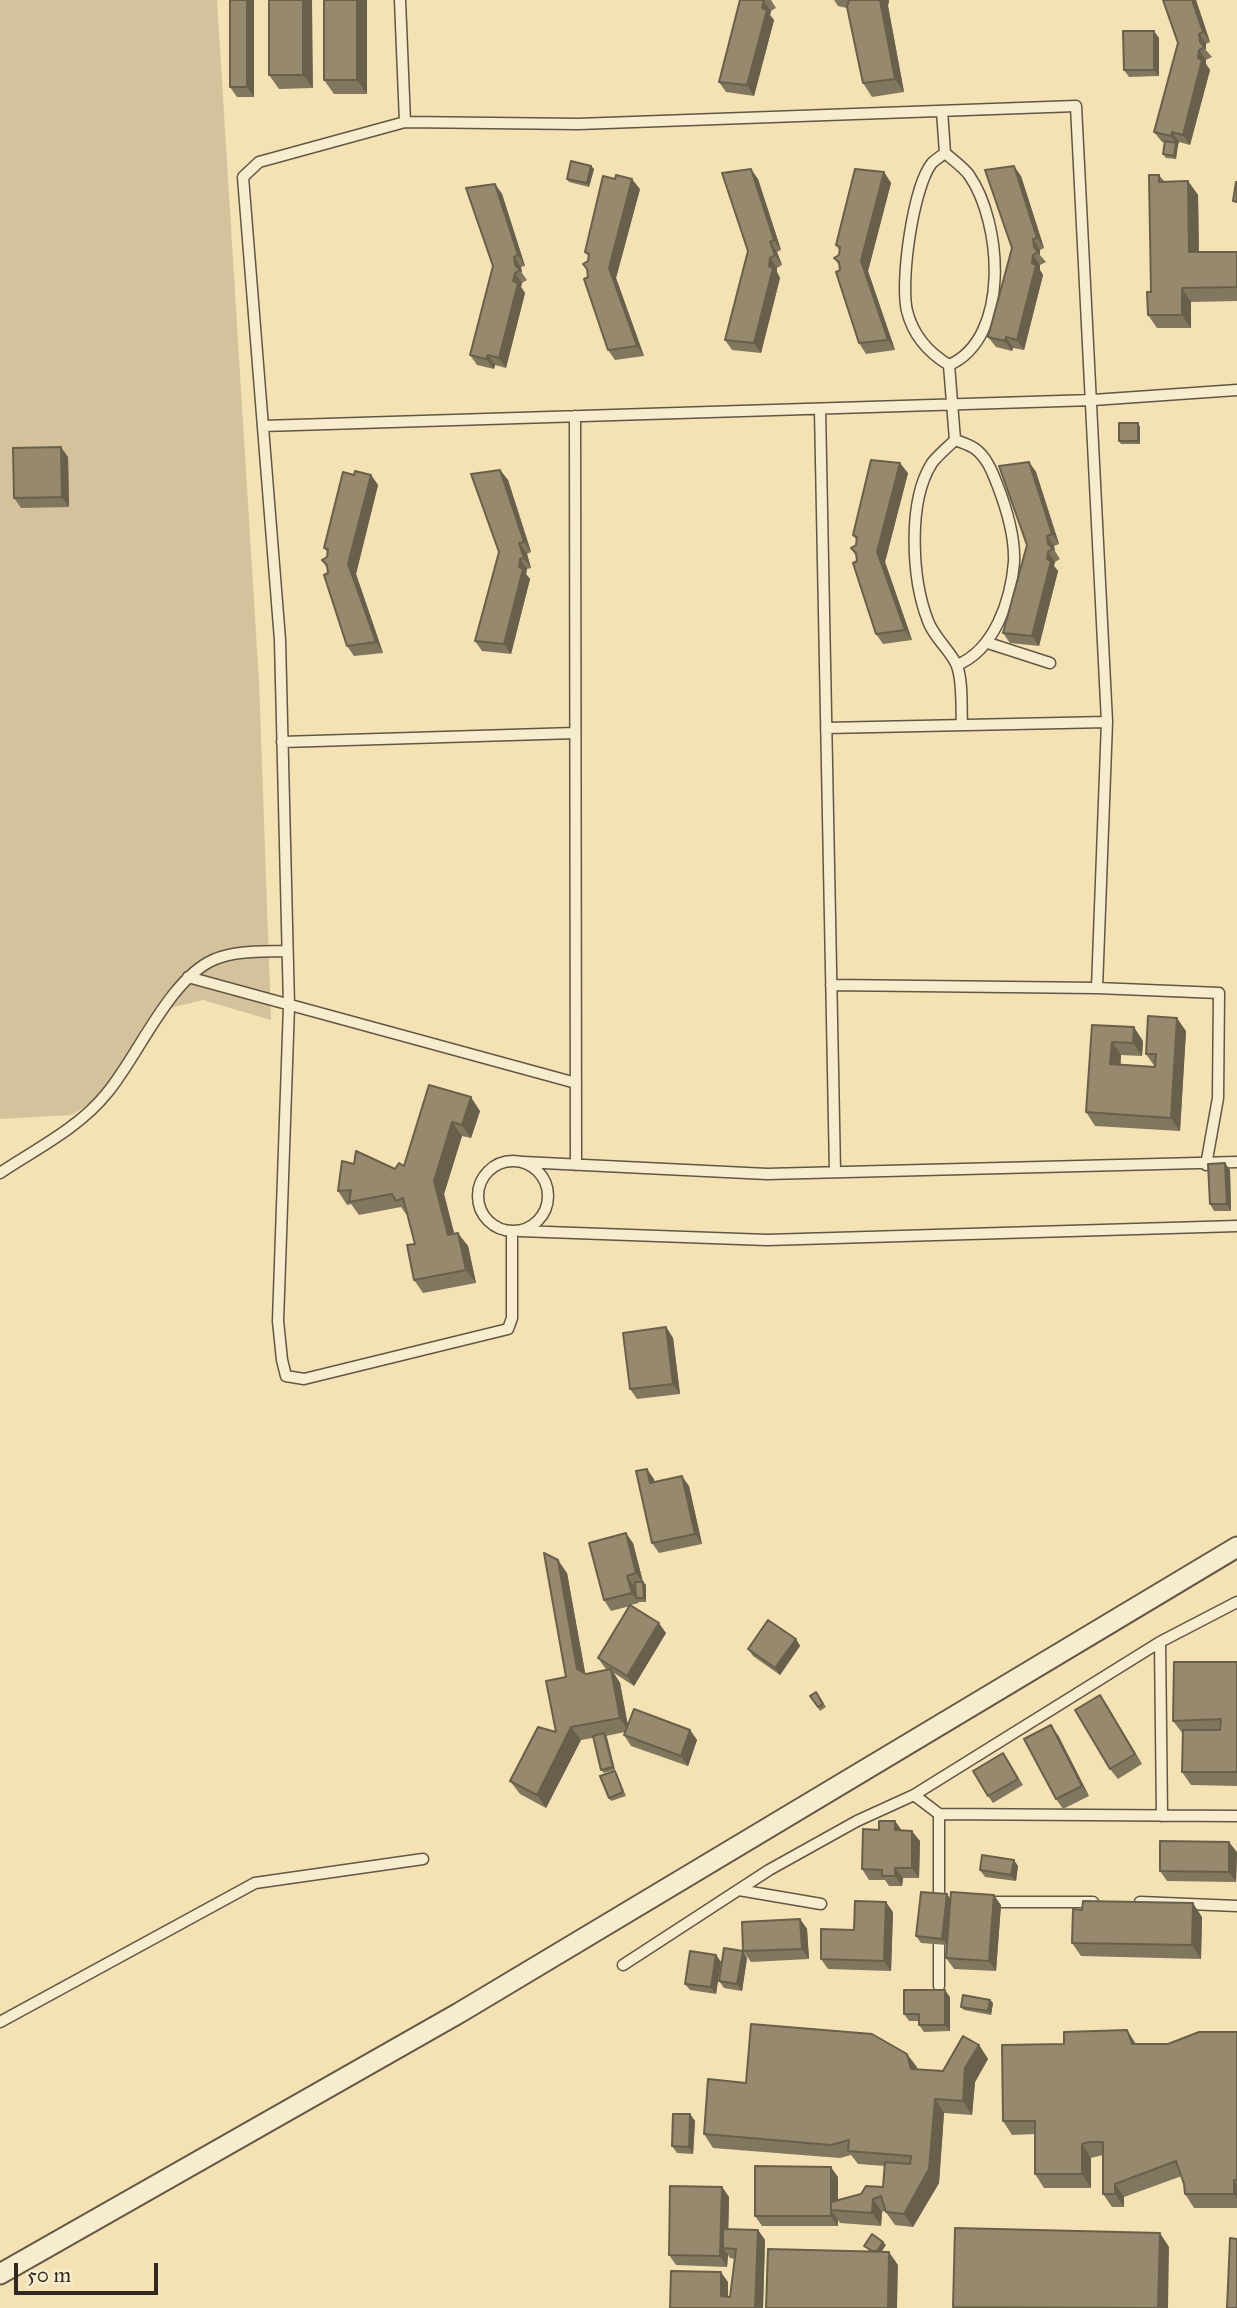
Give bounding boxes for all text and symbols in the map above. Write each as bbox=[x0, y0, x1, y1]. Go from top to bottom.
scale bar bbox=[18, 2248, 161, 2292]
text: 50 m bbox=[27, 2262, 71, 2288]

